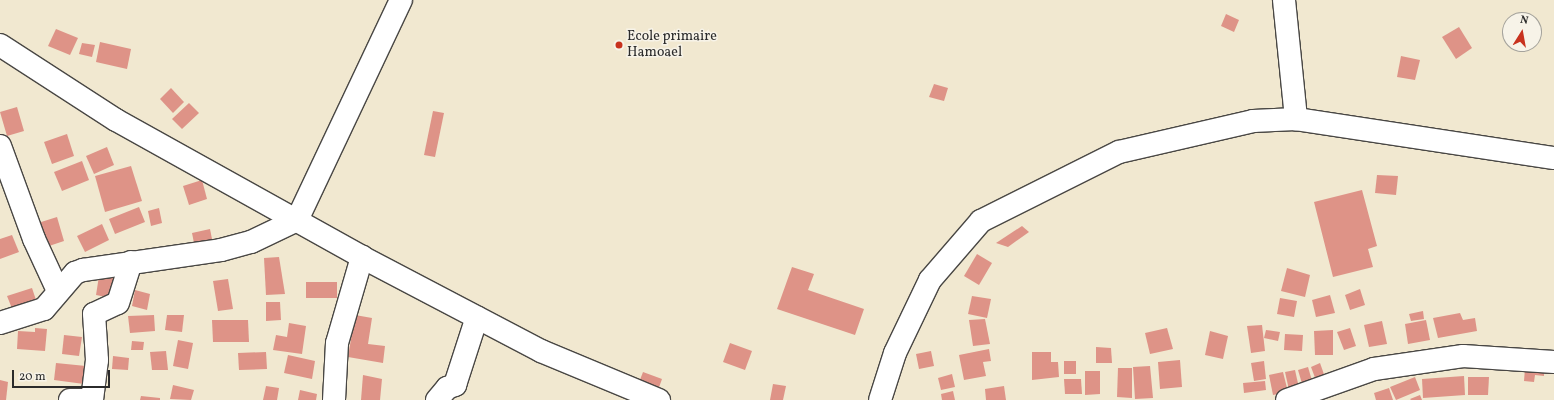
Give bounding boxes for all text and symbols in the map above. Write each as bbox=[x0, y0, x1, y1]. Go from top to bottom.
north arrow bbox=[1502, 12, 1542, 52]
text: N bbox=[1519, 13, 1530, 29]
place label: Ecole primaire Hamoael bbox=[627, 29, 717, 62]
marker: Ecole primaire Hamoael bbox=[614, 40, 624, 50]
scale bar bbox=[14, 362, 112, 388]
text: 20 m bbox=[19, 369, 46, 385]

